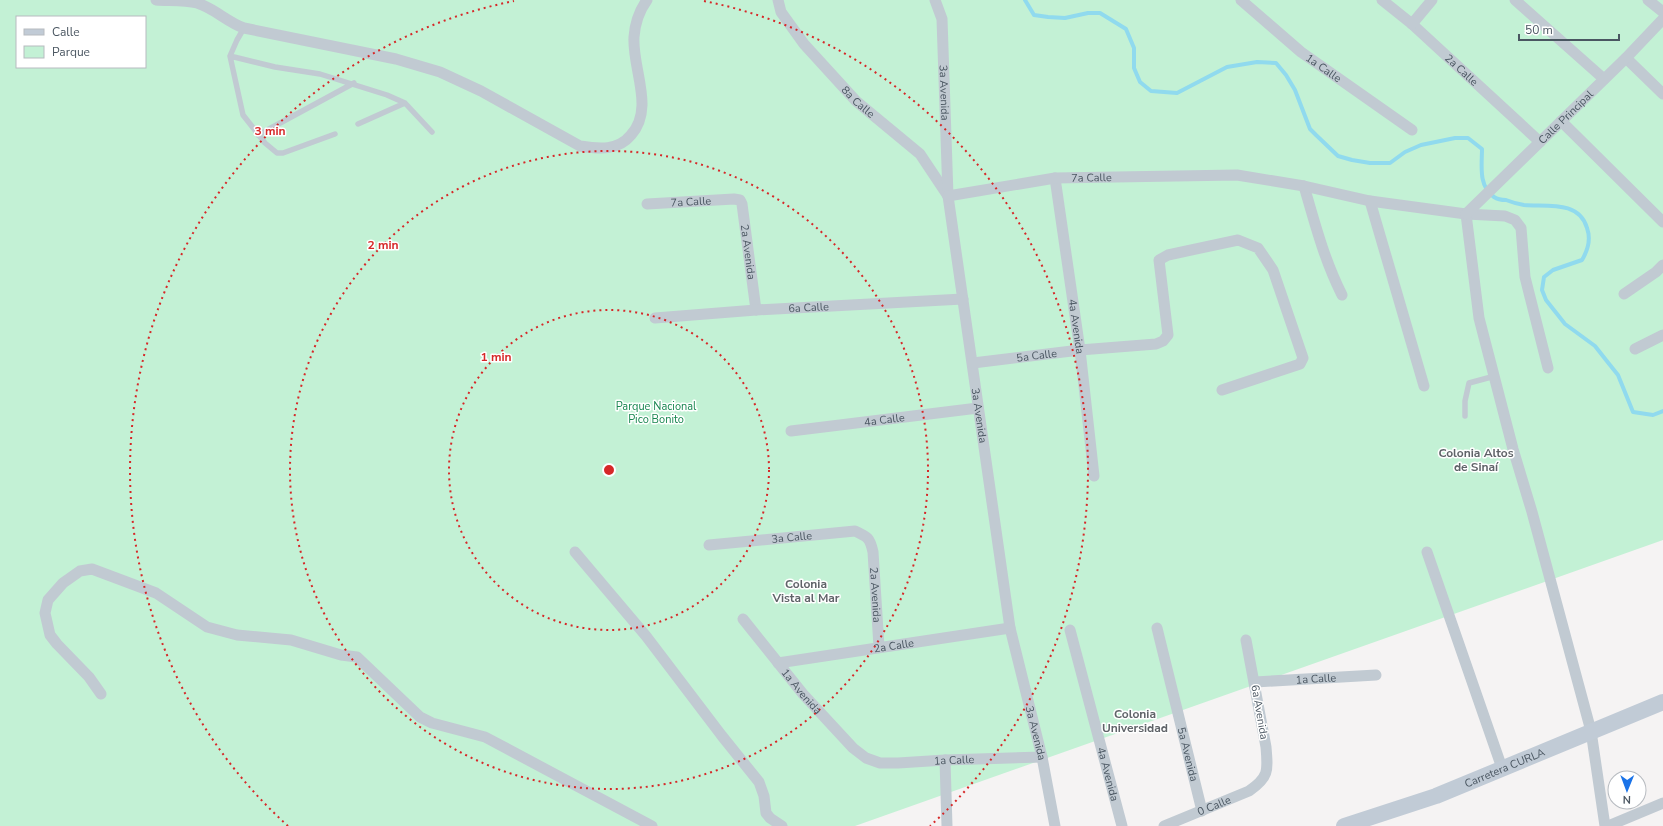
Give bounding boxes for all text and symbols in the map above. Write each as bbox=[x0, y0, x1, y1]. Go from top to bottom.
legend bbox=[16, 16, 146, 68]
scale bar bbox=[1519, 16, 1619, 42]
text: 50 m bbox=[1525, 22, 1553, 38]
text: Calle bbox=[52, 24, 80, 40]
text: Parque bbox=[52, 44, 90, 60]
street label: 1a Calle bbox=[1302, 50, 1344, 86]
street label: 2a Calle bbox=[1441, 51, 1481, 90]
street label: 3a Avenida bbox=[936, 65, 952, 121]
street label: 8a Calle bbox=[838, 83, 878, 122]
street label: Calle Principal bbox=[1535, 87, 1597, 147]
text: 3 min bbox=[254, 123, 286, 139]
street label: 7a Calle bbox=[1071, 170, 1112, 186]
street label: 7a Calle bbox=[670, 193, 712, 211]
street label: 2a Avenida bbox=[737, 223, 759, 281]
text: 2 min bbox=[367, 237, 399, 253]
street label: 4a Avenida bbox=[1065, 298, 1087, 355]
street label: 6a Calle bbox=[788, 299, 829, 316]
street label: 5a Calle bbox=[1015, 346, 1058, 366]
text: 1 min bbox=[480, 349, 512, 365]
street label: 3a Avenida bbox=[968, 387, 990, 444]
park label: Parque Nacional Pico Bonito bbox=[616, 399, 697, 427]
street label: 4a Calle bbox=[863, 410, 906, 430]
district label: Colonia Altos de Sinaí bbox=[1438, 445, 1514, 475]
centre of rings bbox=[602, 463, 616, 477]
street label: 3a Calle bbox=[771, 528, 813, 547]
street label: 2a Avenida bbox=[866, 567, 884, 623]
district label: Colonia Vista al Mar bbox=[771, 576, 840, 606]
street label: 2a Calle bbox=[873, 636, 915, 656]
street label: 1a Avenida bbox=[777, 666, 825, 718]
street label: 1a Calle bbox=[1295, 670, 1337, 688]
street label: 6a Avenida bbox=[1247, 683, 1272, 741]
street label: 3a Avenida bbox=[1022, 704, 1049, 762]
district label: Colonia Universidad bbox=[1102, 706, 1168, 736]
street label: 5a Avenida bbox=[1174, 726, 1202, 783]
street label: 4a Avenida bbox=[1093, 745, 1122, 803]
street label: Carretera CURLA bbox=[1462, 745, 1547, 791]
street label: 1a Calle bbox=[933, 752, 975, 769]
north arrow bbox=[1607, 770, 1647, 810]
street label: 0 Calle bbox=[1195, 792, 1233, 819]
text: N bbox=[1623, 792, 1631, 807]

